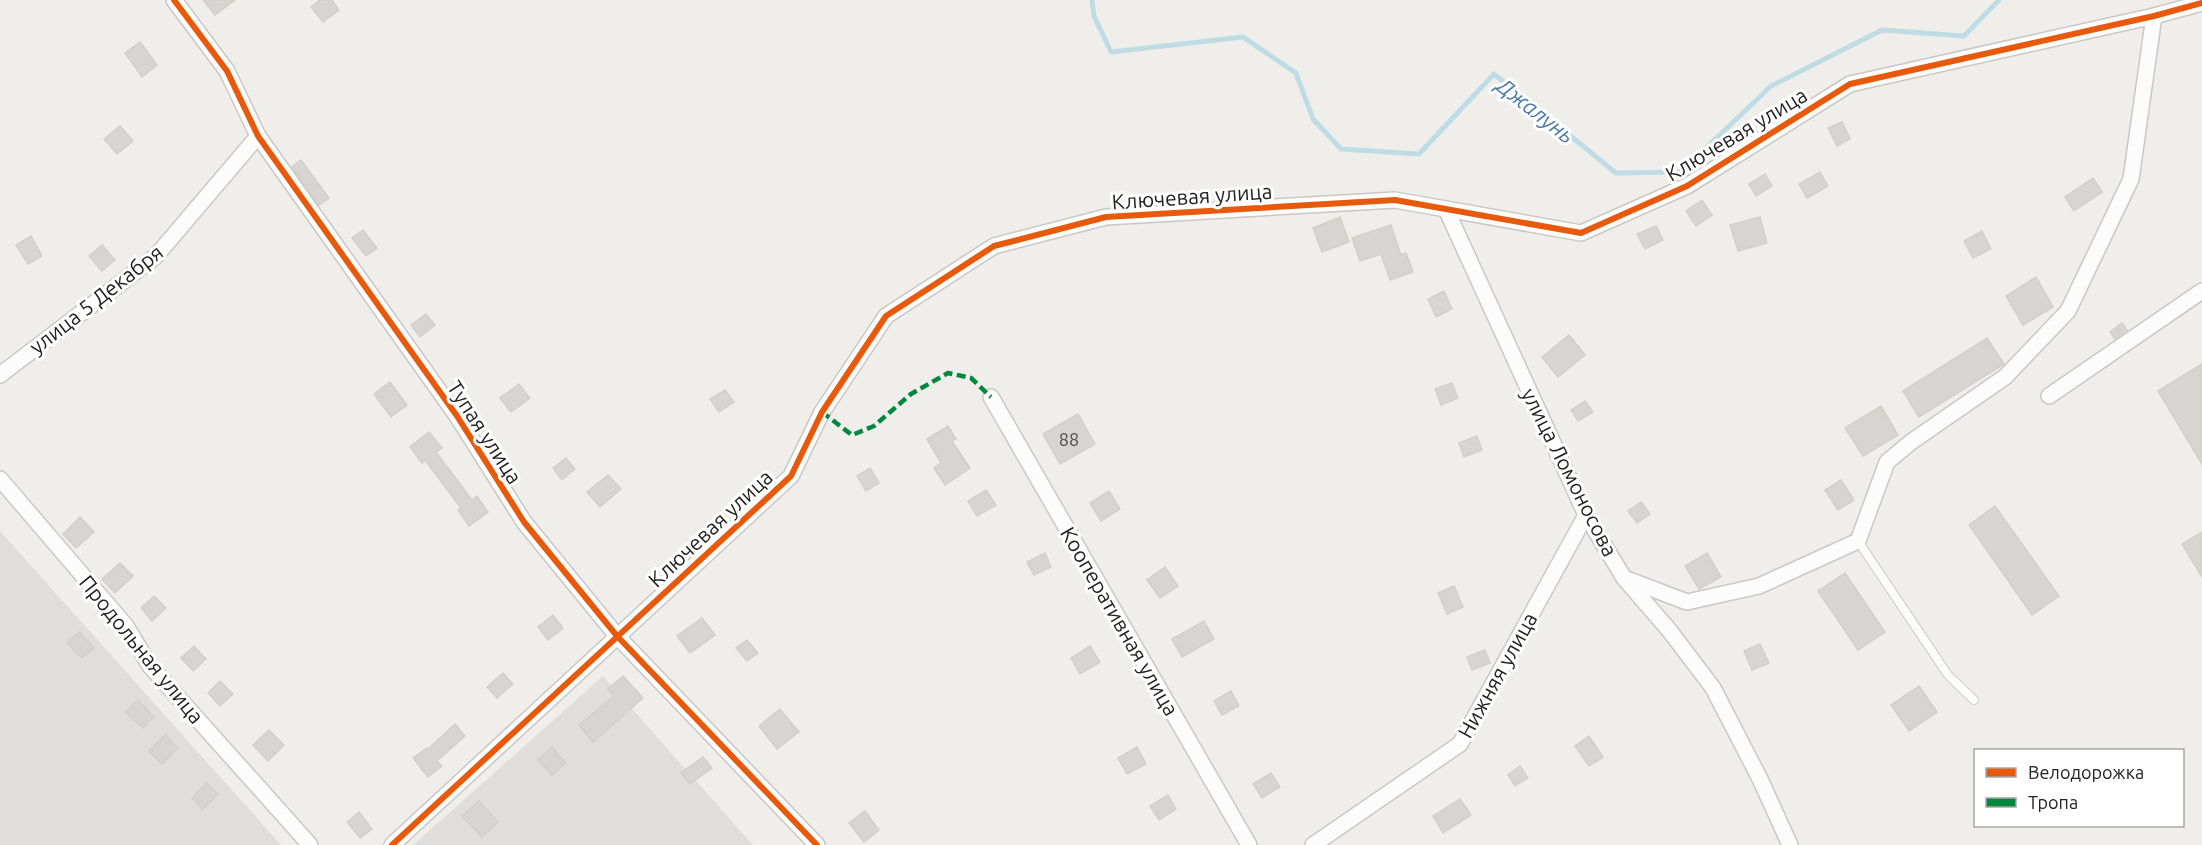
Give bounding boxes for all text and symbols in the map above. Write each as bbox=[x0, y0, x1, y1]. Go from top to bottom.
water label: Джалунь bbox=[1491, 71, 1580, 148]
street label: Ключевая улица bbox=[1661, 82, 1811, 186]
street label: Ключевая улица bbox=[1111, 178, 1273, 214]
street label: улица 5 Декабря bbox=[25, 239, 167, 359]
street label: Тупая улица bbox=[443, 376, 527, 488]
street label: улица Ломоносова bbox=[1517, 384, 1623, 560]
house number: 88 bbox=[1059, 429, 1079, 449]
street label: Ключевая улица bbox=[643, 464, 777, 592]
street label: Кооперативная улица bbox=[1056, 522, 1184, 720]
street label: Продольная улица bbox=[75, 570, 209, 728]
street label: Нижняя улица bbox=[1453, 608, 1541, 742]
legend bbox=[1974, 749, 2184, 827]
text: Велодорожка bbox=[2028, 762, 2144, 782]
text: Тропа bbox=[2028, 792, 2078, 812]

